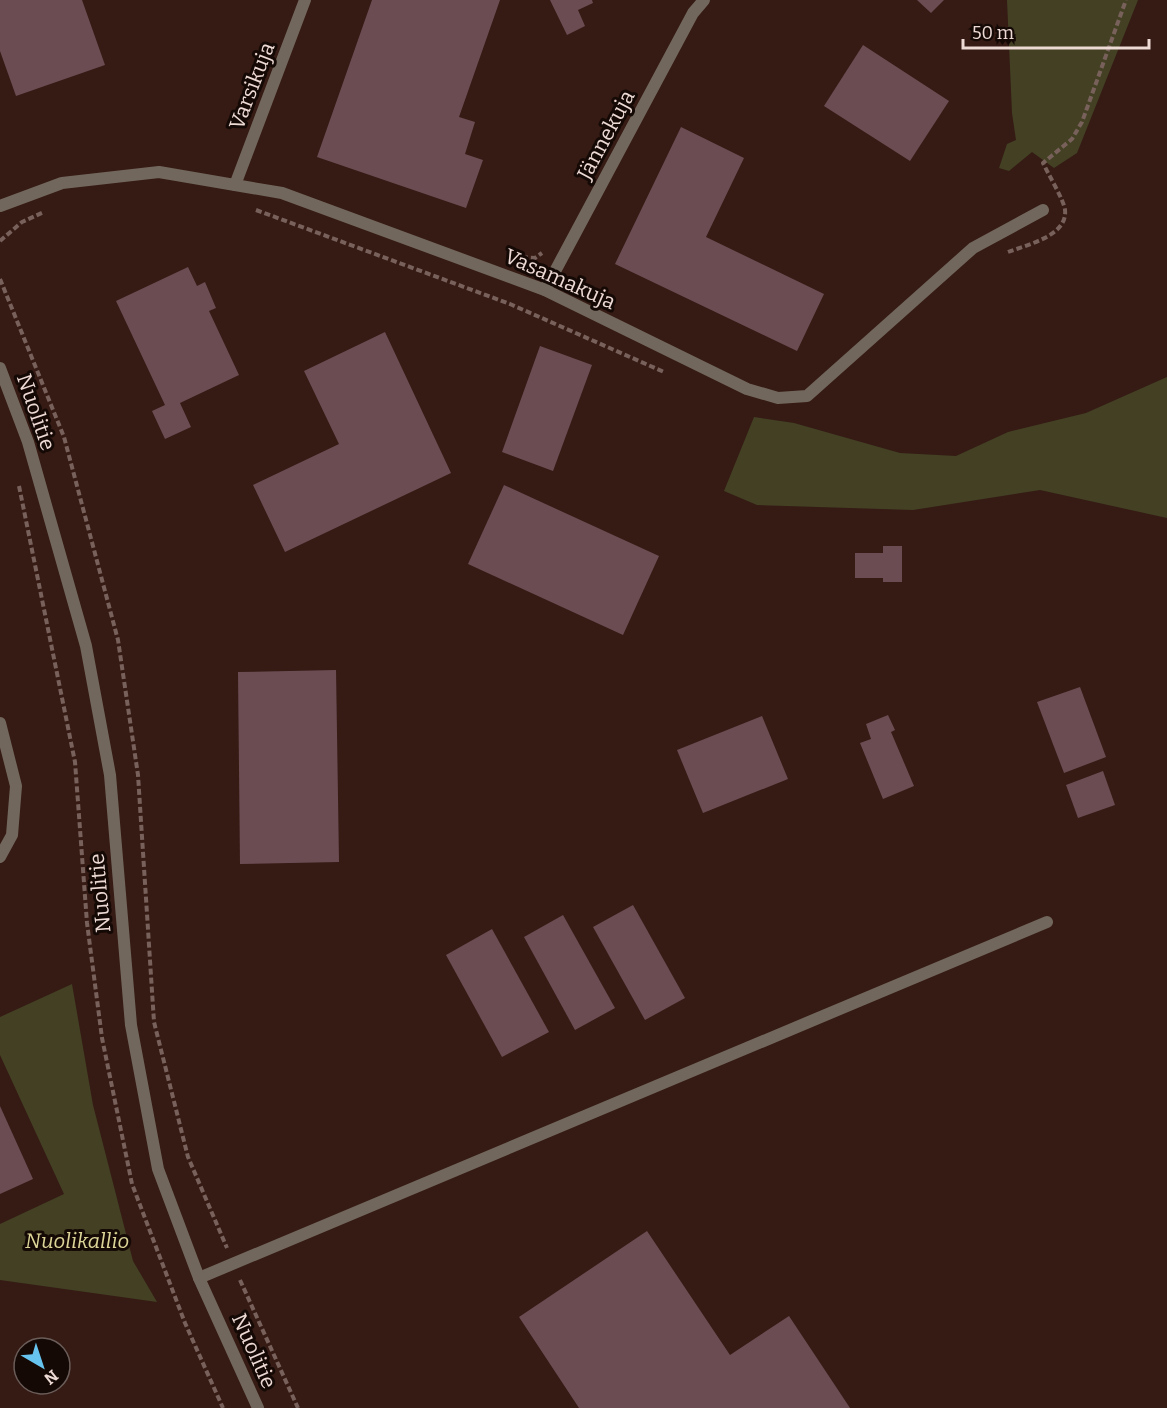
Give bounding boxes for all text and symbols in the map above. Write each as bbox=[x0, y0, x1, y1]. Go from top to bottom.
scale bar bbox=[963, 12, 1149, 50]
text: 50 m bbox=[972, 22, 1014, 44]
street label: Varsikuja bbox=[223, 38, 281, 133]
street label: Jännekuja bbox=[571, 85, 641, 185]
street label: Vasamakuja bbox=[500, 243, 620, 315]
street label: Nuolitie bbox=[11, 370, 61, 454]
street label: Nuolitie bbox=[84, 852, 116, 934]
park label: Nuolikallio bbox=[25, 1228, 129, 1254]
street label: Nuolitie bbox=[226, 1309, 282, 1393]
north arrow bbox=[12, 1336, 72, 1396]
text: N bbox=[40, 1366, 62, 1389]

